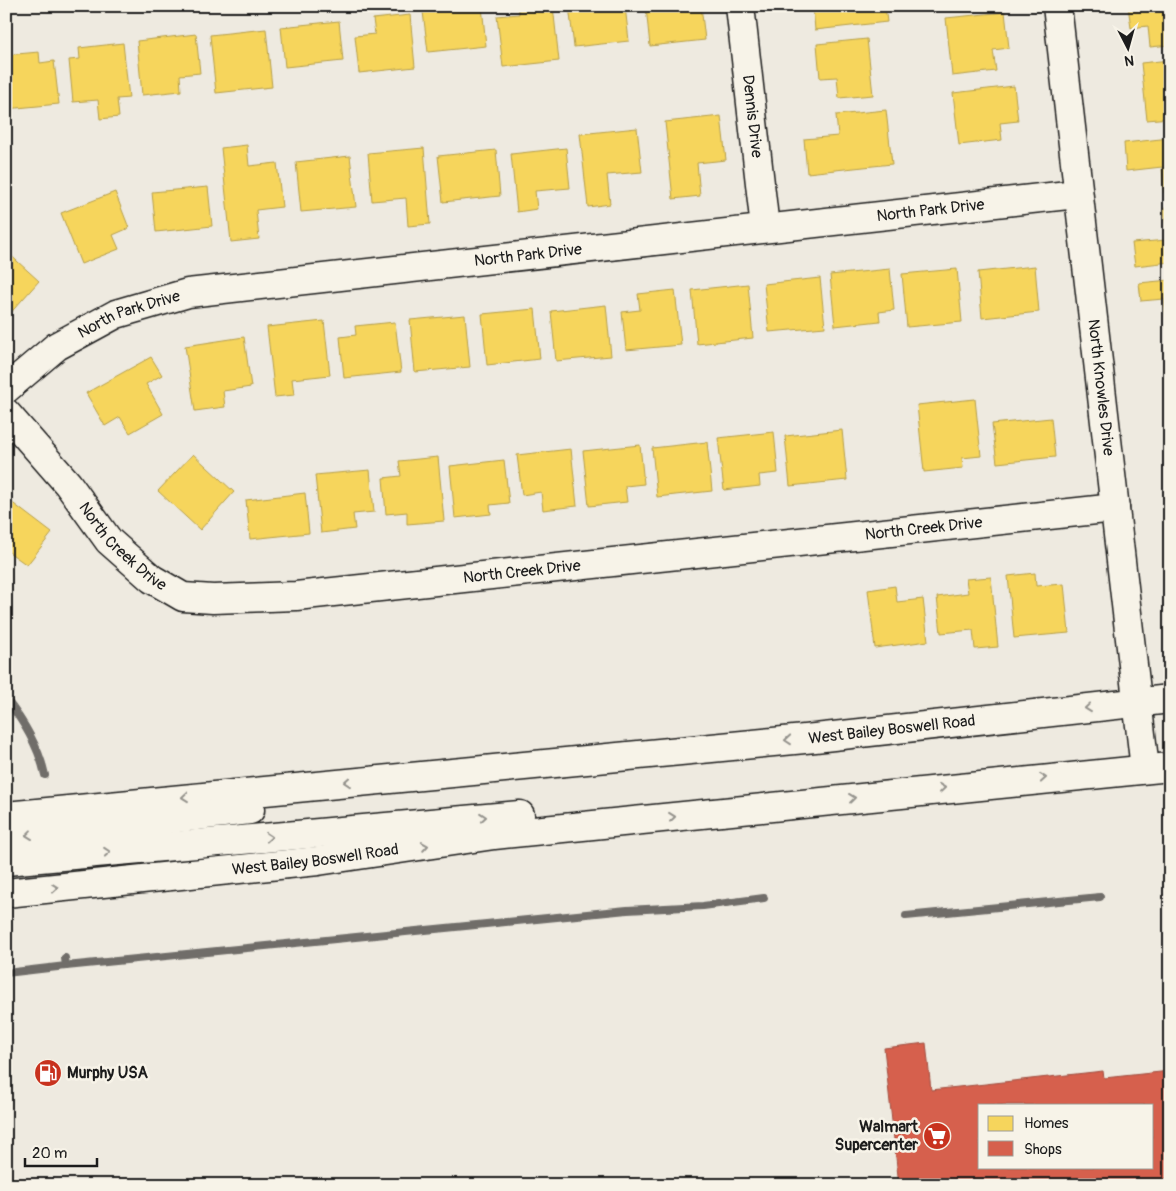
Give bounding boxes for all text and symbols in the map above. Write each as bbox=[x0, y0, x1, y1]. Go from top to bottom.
north arrow bbox=[1104, 22, 1154, 72]
text: N bbox=[1124, 51, 1135, 69]
street label: Dennis Drive bbox=[738, 74, 767, 159]
street label: North Park Drive bbox=[876, 194, 986, 226]
street label: North Park Drive bbox=[473, 239, 583, 271]
street label: North Park Drive bbox=[74, 286, 183, 343]
street label: North Knowles Drive bbox=[1083, 318, 1119, 457]
street label: North Creek Drive bbox=[74, 498, 170, 595]
street label: North Creek Drive bbox=[864, 512, 983, 545]
street label: North Creek Drive bbox=[462, 555, 582, 588]
one-way arrow bbox=[1084, 702, 1092, 713]
street label: West Bailey Boswell Road bbox=[807, 710, 976, 749]
one-way arrow bbox=[783, 735, 791, 746]
one-way arrow bbox=[1039, 773, 1047, 784]
one-way arrow bbox=[343, 776, 351, 787]
one-way arrow bbox=[939, 783, 947, 794]
one-way arrow bbox=[181, 791, 189, 802]
one-way arrow bbox=[849, 793, 857, 804]
one-way arrow bbox=[479, 812, 487, 823]
one-way arrow bbox=[669, 812, 677, 823]
one-way arrow bbox=[25, 829, 33, 840]
one-way arrow bbox=[265, 832, 273, 843]
street label: West Bailey Boswell Road bbox=[231, 839, 400, 880]
one-way arrow bbox=[421, 841, 429, 852]
one-way arrow bbox=[103, 847, 111, 858]
one-way arrow bbox=[51, 883, 59, 894]
fuel station icon: Murphy USA bbox=[33, 1058, 63, 1088]
place label: Murphy USA bbox=[67, 1063, 149, 1083]
legend bbox=[978, 1104, 1154, 1168]
text: Homes bbox=[1024, 1114, 1069, 1133]
place label: Walmart Supercenter bbox=[835, 1117, 919, 1155]
supermarket icon: Walmart Supercenter bbox=[922, 1121, 952, 1151]
scale bar bbox=[25, 1136, 98, 1168]
text: Shops bbox=[1024, 1140, 1062, 1159]
text: 20 m bbox=[32, 1144, 67, 1163]

